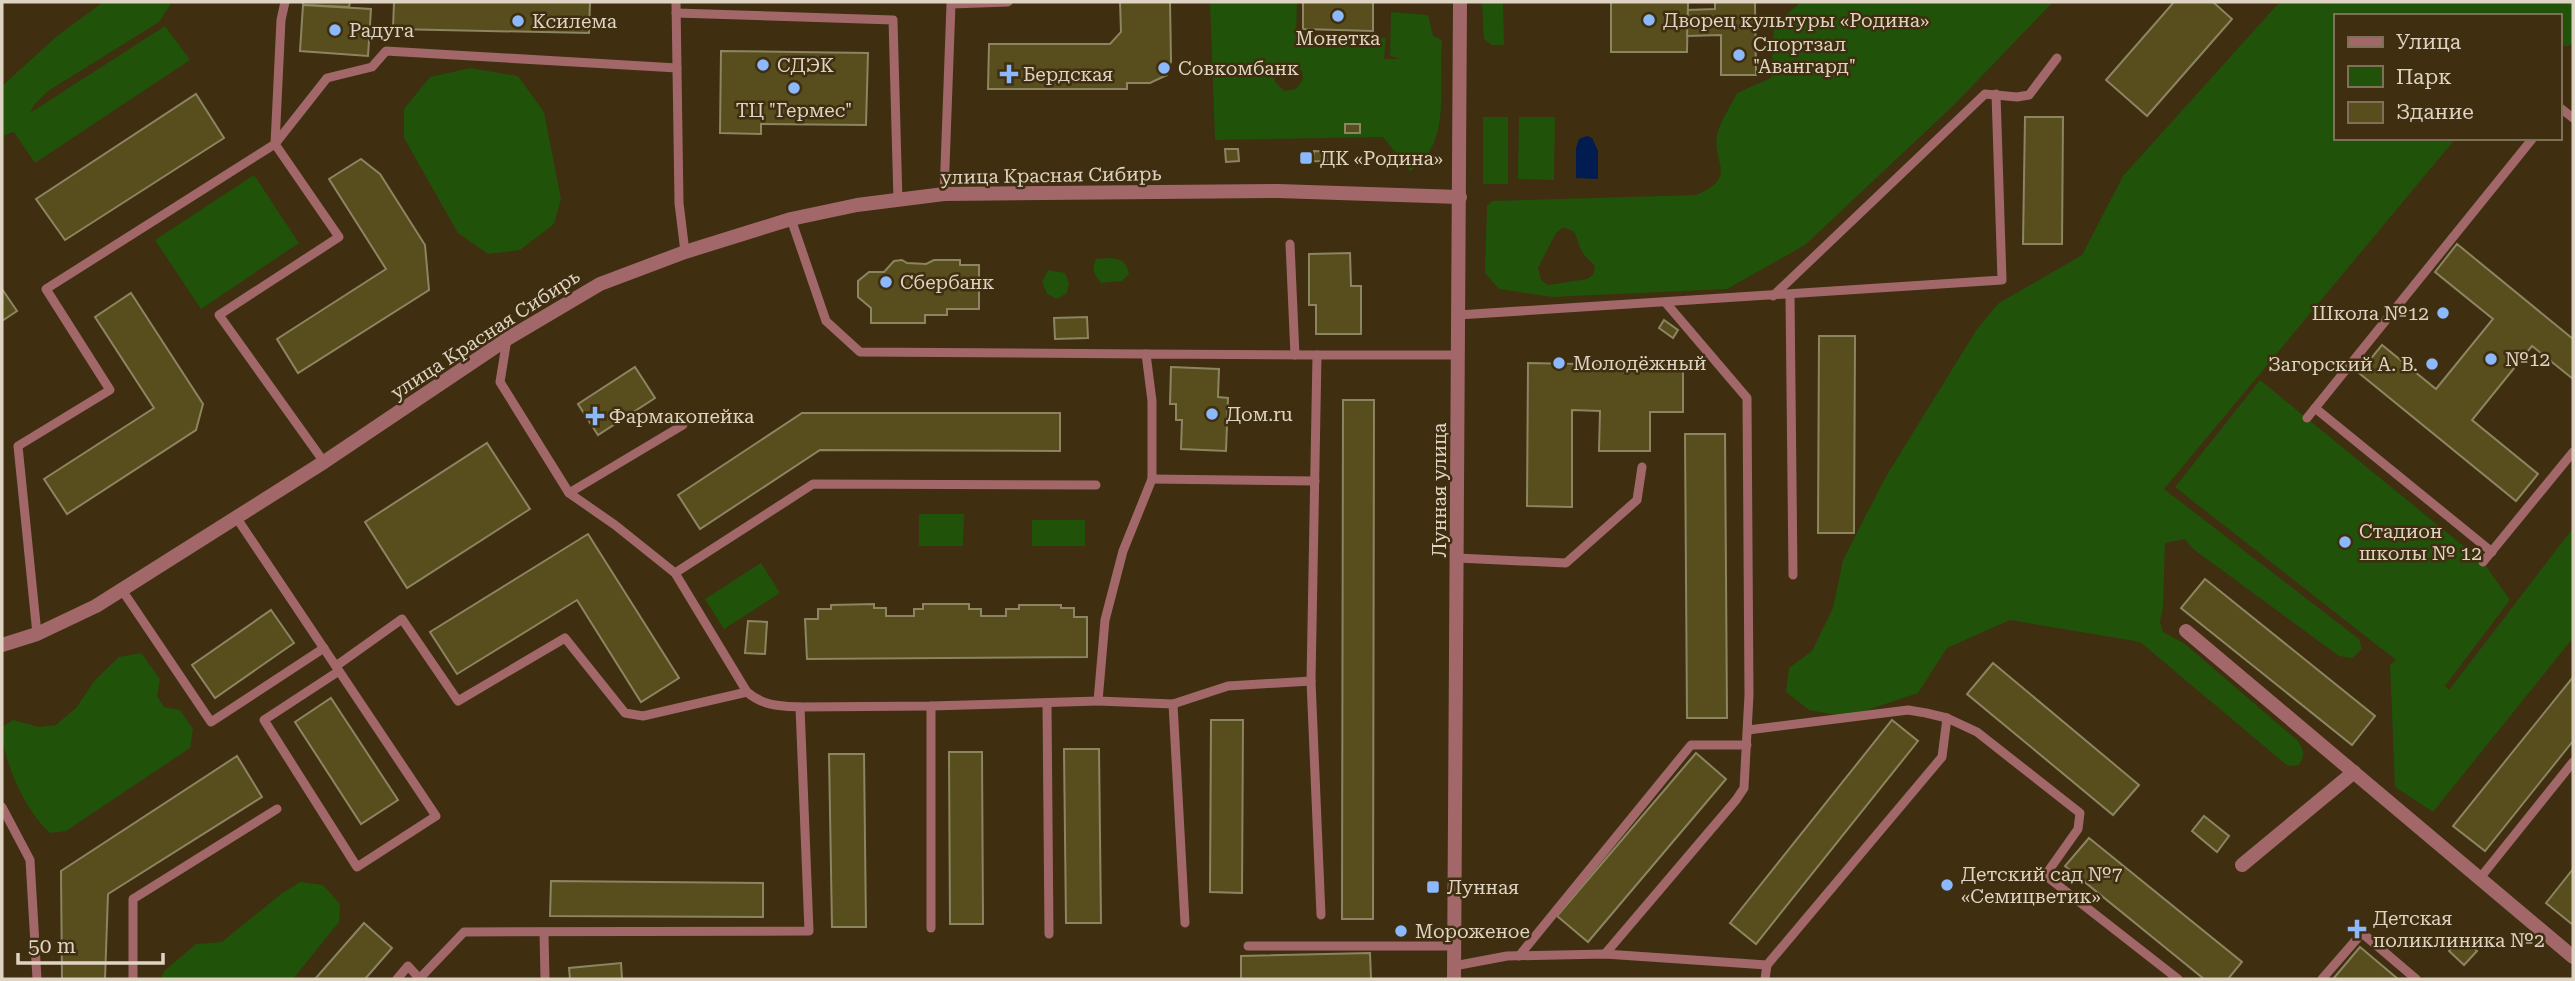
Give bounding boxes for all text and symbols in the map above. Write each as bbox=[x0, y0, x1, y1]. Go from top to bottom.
marker: Монетка bbox=[1330, 8, 1346, 24]
place label: Дворец культуры «Родина» bbox=[1663, 9, 1929, 32]
place label: Ксилема bbox=[532, 10, 618, 33]
marker: Дворец культуры «Родина» bbox=[1641, 12, 1657, 28]
marker: Ксилема bbox=[510, 13, 526, 29]
legend bbox=[2334, 14, 2561, 140]
place label: Радуга bbox=[349, 19, 415, 42]
marker: Радуга bbox=[327, 22, 343, 38]
place label: Монетка bbox=[1296, 27, 1381, 50]
text: Улица bbox=[2396, 30, 2462, 54]
place label: Спортзал "Авангард" bbox=[1753, 33, 1856, 78]
marker: Спортзал "Авангард" bbox=[1731, 47, 1747, 63]
place label: СДЭК bbox=[777, 54, 834, 77]
marker: СДЭК bbox=[755, 57, 771, 73]
place label: Совкомбанк bbox=[1178, 57, 1299, 80]
marker: Совкомбанк bbox=[1156, 60, 1172, 76]
place label: Бердская bbox=[1023, 63, 1113, 86]
text: Парк bbox=[2396, 65, 2452, 89]
marker: Бердская bbox=[1001, 66, 1017, 82]
marker: ТЦ "Гермес" bbox=[786, 80, 802, 96]
place label: ТЦ "Гермес" bbox=[736, 99, 852, 122]
text: Здание bbox=[2396, 100, 2474, 124]
place label: ДК «Родина» bbox=[1320, 147, 1443, 170]
marker: ДК «Родина» bbox=[1298, 150, 1314, 166]
street label: улица Красная Сибирь bbox=[940, 162, 1162, 189]
street label: улица Красная Сибирь bbox=[386, 265, 584, 404]
place label: Сбербанк bbox=[900, 271, 994, 294]
marker: Сбербанк bbox=[878, 274, 894, 290]
place label: Школа №12 bbox=[2312, 302, 2429, 325]
marker: Школа №12 bbox=[2435, 305, 2451, 321]
place label: №12 bbox=[2505, 348, 2550, 371]
marker: №12 bbox=[2483, 351, 2499, 367]
place label: Молодёжный bbox=[1573, 352, 1707, 375]
place label: Загорский А. В. bbox=[2268, 353, 2418, 376]
marker: Молодёжный bbox=[1551, 355, 1567, 371]
marker: Загорский А. В. bbox=[2424, 356, 2440, 372]
place label: Дом.ru bbox=[1226, 403, 1293, 426]
place label: Фармакопейка bbox=[609, 405, 755, 428]
marker: Дом.ru bbox=[1204, 406, 1220, 422]
marker: Фармакопейка bbox=[587, 408, 603, 424]
street label: Лунная улица bbox=[1428, 422, 1451, 557]
place label: Стадион школы № 12 bbox=[2359, 520, 2482, 565]
marker: Стадион школы № 12 bbox=[2337, 534, 2353, 550]
place label: Детский сад №7 «Семицветик» bbox=[1961, 863, 2123, 908]
place label: Лунная bbox=[1447, 876, 1519, 899]
marker: Детский сад №7 «Семицветик» bbox=[1939, 877, 1955, 893]
marker: Лунная bbox=[1425, 879, 1441, 895]
place label: Детская поликлиника №2 bbox=[2373, 907, 2545, 952]
marker: Детская поликлиника №2 bbox=[2347, 919, 2367, 939]
place label: Мороженое bbox=[1415, 920, 1530, 943]
scale bar bbox=[18, 922, 163, 966]
marker: Мороженое bbox=[1393, 923, 1409, 939]
text: 50 m bbox=[28, 934, 76, 958]

